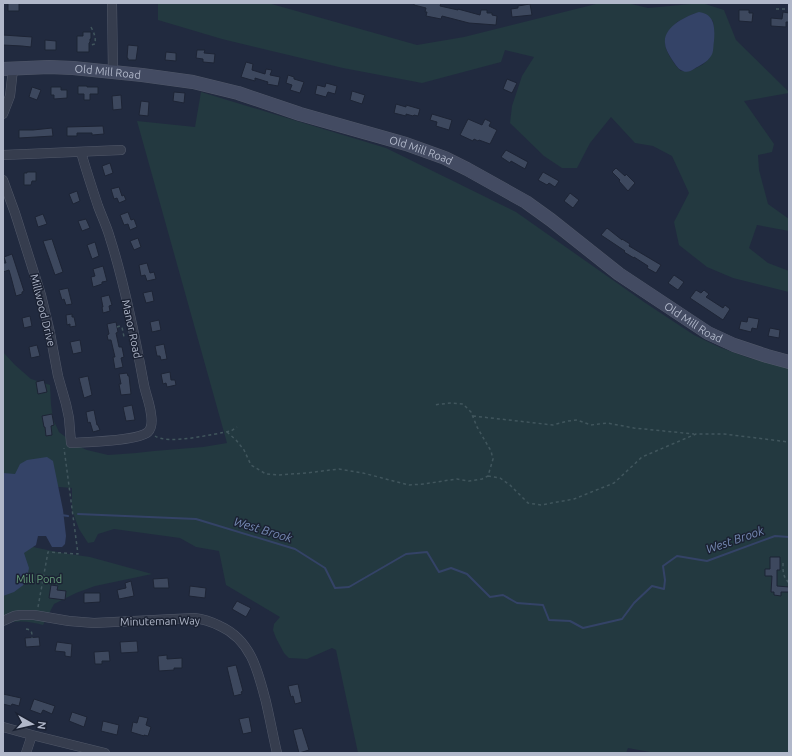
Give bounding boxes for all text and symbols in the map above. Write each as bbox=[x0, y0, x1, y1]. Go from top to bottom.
street label: Old Mill Road bbox=[74, 62, 141, 81]
street label: Old Mill Road bbox=[388, 134, 455, 167]
street label: Millwood Drive bbox=[28, 272, 58, 348]
street label: Manor Road bbox=[120, 298, 144, 360]
street label: Old Mill Road bbox=[662, 300, 724, 345]
water label: West Brook bbox=[232, 515, 295, 545]
water label: West Brook bbox=[704, 523, 766, 555]
park label: Mill Pond bbox=[16, 573, 62, 585]
street label: Minuteman Way bbox=[120, 614, 201, 628]
north arrow bbox=[12, 704, 52, 744]
text: N bbox=[35, 720, 48, 730]

